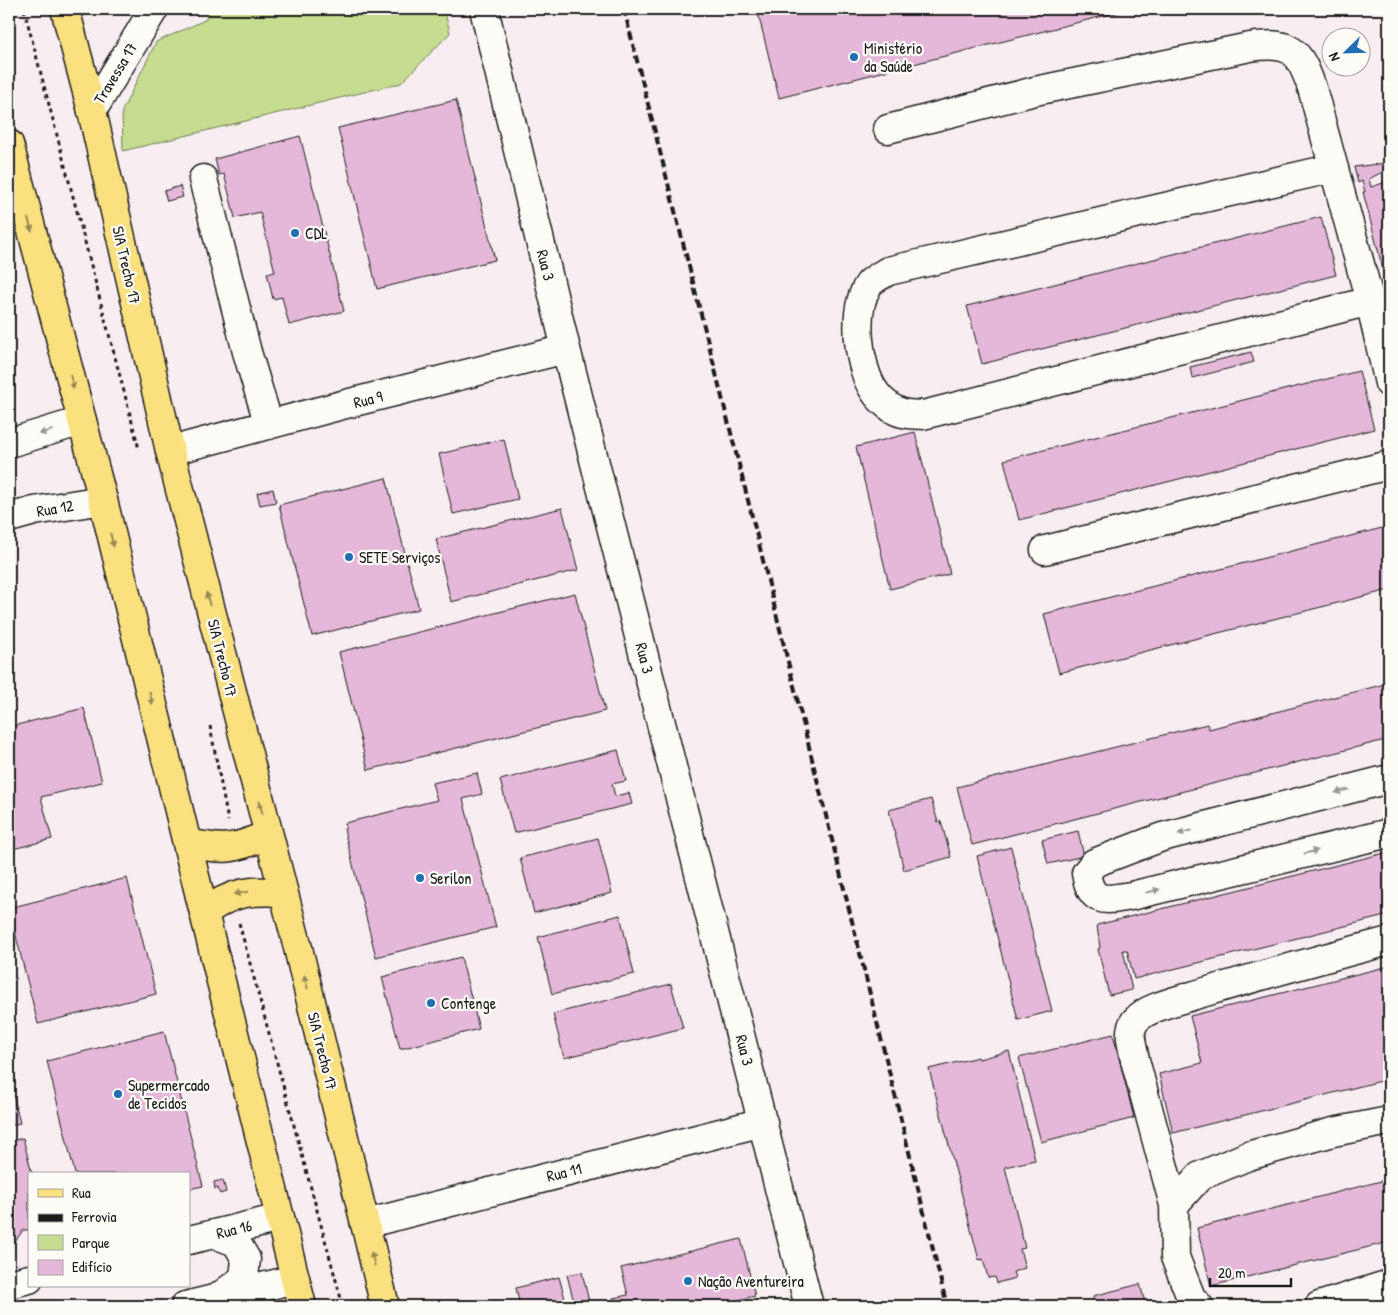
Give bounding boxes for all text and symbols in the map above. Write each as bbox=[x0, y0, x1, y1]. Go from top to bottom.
north arrow bbox=[1320, 28, 1370, 78]
place label: Ministério da Saúde bbox=[864, 37, 923, 77]
street label: Travessa 17 bbox=[88, 38, 142, 108]
text: N bbox=[1323, 50, 1344, 64]
marker: Ministério da Saúde bbox=[848, 51, 860, 63]
one-way arrow bbox=[27, 218, 35, 233]
place label: CDL bbox=[305, 222, 327, 244]
street label: SIA Trecho 17 bbox=[107, 224, 147, 306]
marker: CDL bbox=[289, 227, 301, 239]
street label: Rua 3 bbox=[532, 247, 560, 283]
one-way arrow bbox=[68, 375, 76, 390]
street label: Rua 9 bbox=[351, 385, 385, 413]
one-way arrow bbox=[38, 428, 53, 436]
street label: Rua 12 bbox=[35, 494, 76, 522]
one-way arrow bbox=[108, 532, 116, 547]
place label: SETE Serviços bbox=[359, 546, 440, 568]
marker: SETE Serviços bbox=[343, 551, 355, 563]
one-way arrow bbox=[204, 592, 212, 607]
street label: SIA Trecho 17 bbox=[203, 617, 243, 699]
street label: Rua 3 bbox=[631, 640, 659, 676]
one-way arrow bbox=[147, 690, 155, 705]
one-way arrow bbox=[1335, 787, 1350, 795]
one-way arrow bbox=[257, 800, 265, 815]
one-way arrow bbox=[1177, 828, 1192, 836]
one-way arrow bbox=[1303, 848, 1318, 856]
place label: Serilon bbox=[430, 867, 471, 889]
marker: Serilon bbox=[414, 872, 426, 884]
one-way arrow bbox=[1145, 887, 1160, 895]
one-way arrow bbox=[232, 890, 248, 898]
one-way arrow bbox=[302, 975, 310, 990]
place label: Contenge bbox=[441, 992, 497, 1014]
marker: Contenge bbox=[425, 997, 437, 1009]
street label: SIA Trecho 17 bbox=[303, 1010, 343, 1092]
street label: Rua 3 bbox=[731, 1032, 759, 1068]
place label: Supermercado de Tecidos bbox=[128, 1074, 210, 1114]
marker: Supermercado de Tecidos bbox=[112, 1088, 124, 1100]
street label: Rua 11 bbox=[544, 1157, 584, 1187]
legend bbox=[28, 1172, 190, 1288]
text: Rua bbox=[72, 1182, 91, 1203]
text: Ferrovia bbox=[71, 1206, 117, 1227]
street label: Rua 16 bbox=[214, 1214, 254, 1244]
text: Parque bbox=[72, 1232, 110, 1253]
one-way arrow bbox=[369, 1251, 377, 1266]
scale bar bbox=[1210, 1255, 1292, 1287]
text: Edifício bbox=[72, 1256, 112, 1277]
text: 20 m bbox=[1218, 1262, 1245, 1283]
place label: Nação Aventureira bbox=[698, 1270, 804, 1292]
marker: Nação Aventureira bbox=[682, 1275, 694, 1287]

